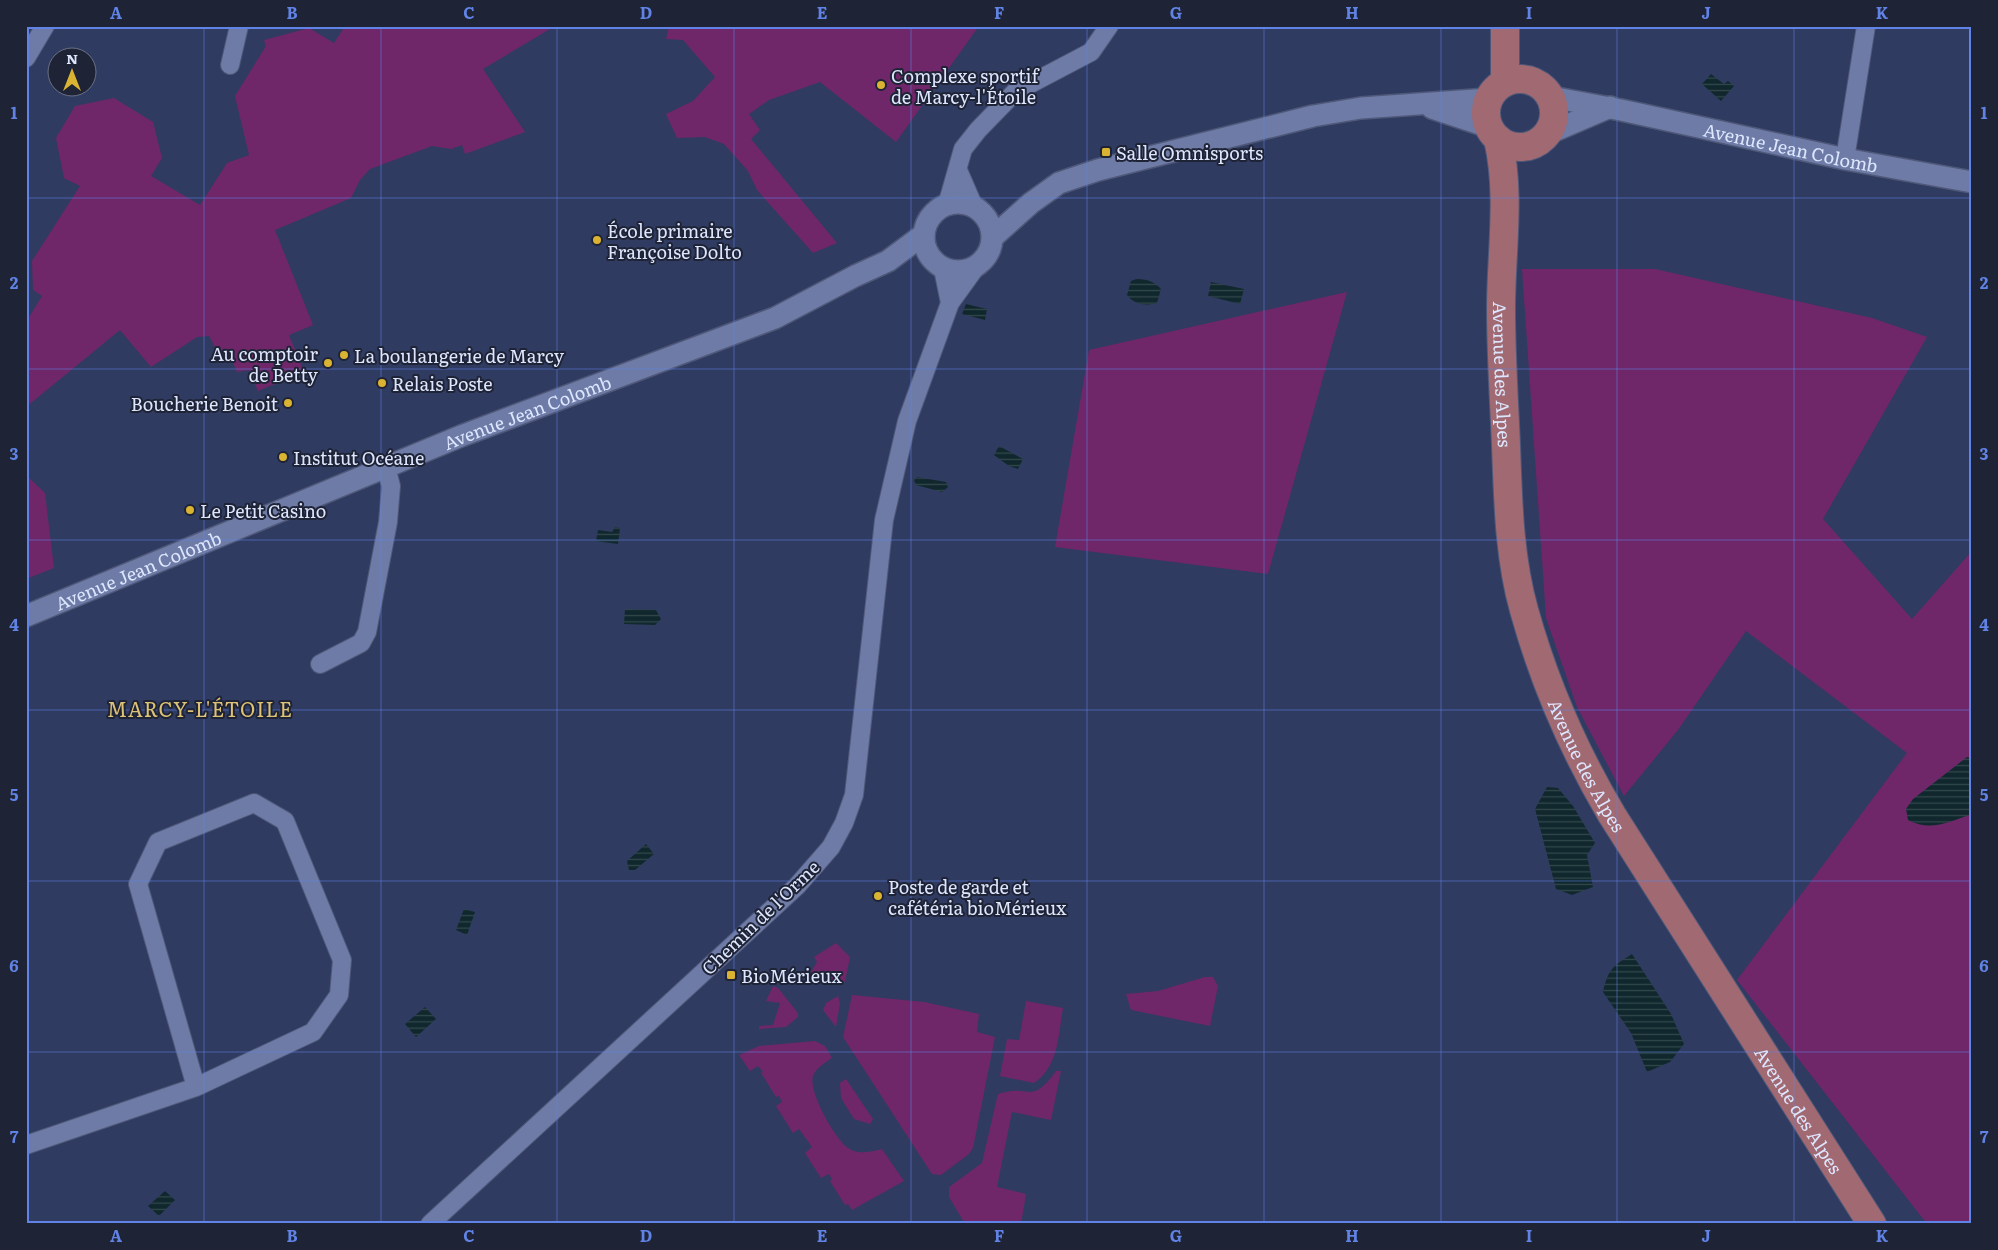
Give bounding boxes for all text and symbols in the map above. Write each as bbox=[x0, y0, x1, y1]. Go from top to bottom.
text: A bbox=[110, 0, 122, 24]
text: B bbox=[286, 0, 298, 24]
text: C bbox=[463, 0, 475, 24]
text: D bbox=[640, 0, 652, 24]
text: E bbox=[817, 0, 828, 24]
text: F bbox=[994, 0, 1004, 24]
text: G bbox=[1170, 0, 1182, 24]
text: H bbox=[1345, 0, 1359, 24]
text: I bbox=[1526, 0, 1532, 24]
text: J bbox=[1701, 0, 1711, 24]
text: K bbox=[1876, 0, 1889, 24]
north arrow bbox=[48, 48, 98, 98]
text: N bbox=[66, 48, 78, 68]
place label: Complexe sportif de Marcy-l'Étoile bbox=[891, 62, 1041, 110]
marker: Complexe sportif de Marcy-l'Étoile bbox=[875, 79, 887, 91]
text: 1 bbox=[11, 100, 18, 124]
text: 1 bbox=[1981, 100, 1988, 124]
street label: Avenue Jean Colomb bbox=[1701, 115, 1880, 178]
place label: Salle Omnisports bbox=[1116, 139, 1263, 166]
marker: Salle Omnisports bbox=[1100, 146, 1112, 158]
place label: École primaire Françoise Dolto bbox=[607, 217, 742, 265]
marker: École primaire Françoise Dolto bbox=[591, 234, 603, 246]
text: 2 bbox=[10, 270, 19, 294]
text: 2 bbox=[1980, 270, 1989, 294]
street label: Avenue des Alpes bbox=[1487, 301, 1520, 448]
place label: Au comptoir de Betty bbox=[211, 340, 319, 388]
place label: La boulangerie de Marcy bbox=[354, 342, 565, 369]
marker: La boulangerie de Marcy bbox=[338, 349, 350, 361]
marker: Au comptoir de Betty bbox=[322, 357, 334, 369]
street label: Avenue Jean Colomb bbox=[439, 367, 615, 456]
place label: Relais Poste bbox=[392, 370, 493, 397]
marker: Relais Poste bbox=[376, 377, 388, 389]
place label: Boucherie Benoit bbox=[131, 390, 279, 417]
marker: Boucherie Benoit bbox=[282, 397, 294, 409]
text: 3 bbox=[10, 441, 19, 465]
text: 3 bbox=[1980, 441, 1989, 465]
place label: Institut Océane bbox=[293, 444, 424, 471]
marker: Institut Océane bbox=[277, 451, 289, 463]
place label: Le Petit Casino bbox=[200, 497, 326, 524]
marker: Le Petit Casino bbox=[184, 504, 196, 516]
street label: Avenue Jean Colomb bbox=[51, 523, 225, 616]
text: 4 bbox=[9, 612, 19, 636]
text: 4 bbox=[1979, 612, 1989, 636]
district label: MARCY-L'ÉTOILE bbox=[107, 693, 293, 723]
street label: Avenue des Alpes bbox=[1542, 695, 1633, 837]
text: 5 bbox=[10, 782, 19, 806]
text: 5 bbox=[1980, 782, 1989, 806]
street label: Chemin de l'Orme bbox=[695, 853, 825, 981]
place label: Poste de garde et cafétéria bioMérieux bbox=[888, 873, 1067, 921]
marker: Poste de garde et cafétéria bioMérieux bbox=[872, 890, 884, 902]
text: 6 bbox=[9, 953, 19, 977]
text: 6 bbox=[1979, 953, 1989, 977]
place label: BioMérieux bbox=[741, 962, 842, 989]
marker: BioMérieux bbox=[725, 969, 737, 981]
street label: Avenue des Alpes bbox=[1749, 1041, 1850, 1179]
text: 7 bbox=[10, 1124, 19, 1148]
text: 7 bbox=[1980, 1124, 1989, 1148]
text: A bbox=[110, 1223, 122, 1247]
text: B bbox=[286, 1223, 298, 1247]
text: C bbox=[463, 1223, 475, 1247]
text: D bbox=[640, 1223, 652, 1247]
text: E bbox=[817, 1223, 828, 1247]
text: F bbox=[994, 1223, 1004, 1247]
text: G bbox=[1170, 1223, 1182, 1247]
text: H bbox=[1345, 1223, 1359, 1247]
text: I bbox=[1526, 1223, 1532, 1247]
text: J bbox=[1701, 1223, 1711, 1247]
text: K bbox=[1876, 1223, 1889, 1247]

